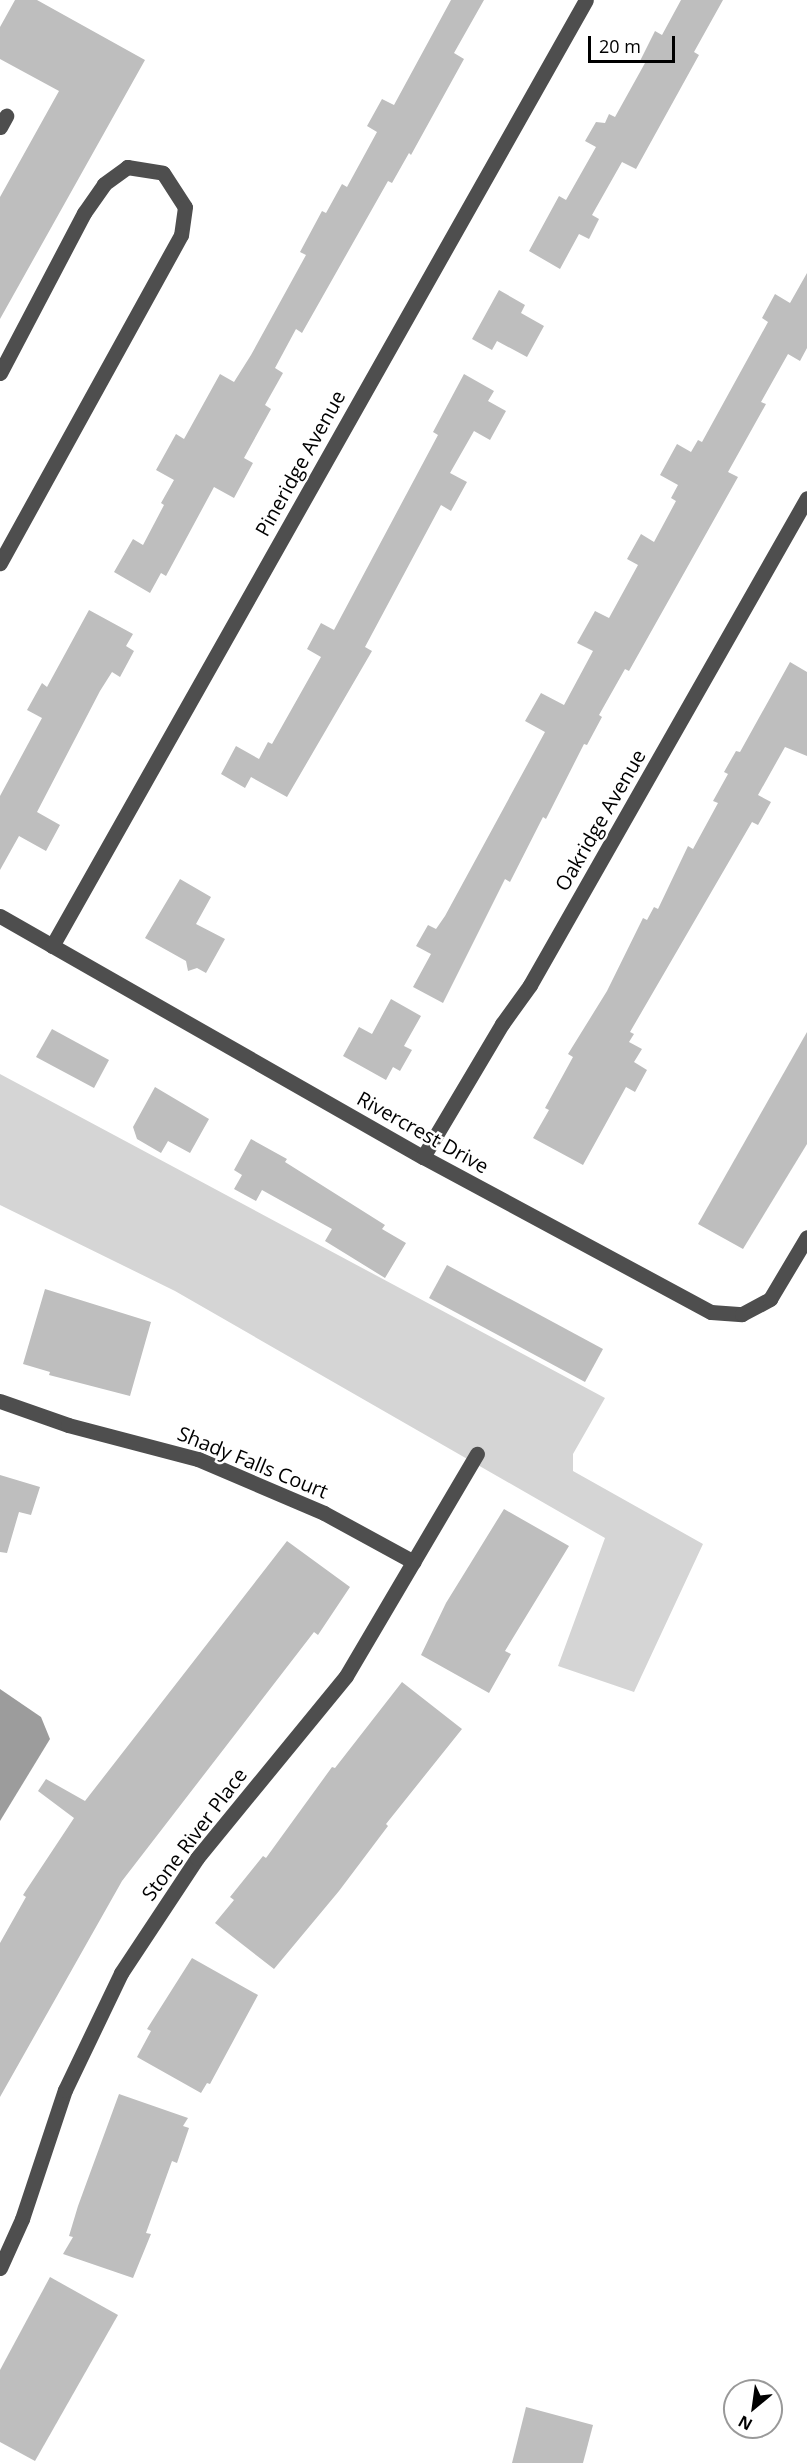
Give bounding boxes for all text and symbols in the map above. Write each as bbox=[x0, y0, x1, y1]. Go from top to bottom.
scale bar bbox=[591, 24, 678, 62]
text: 20 m bbox=[599, 34, 641, 58]
street label: Pineridge Avenue bbox=[250, 386, 350, 540]
street label: Oakridge Avenue bbox=[550, 745, 650, 895]
street label: Rivercrest Drive bbox=[353, 1086, 493, 1178]
street label: Shady Falls Court bbox=[174, 1421, 332, 1503]
street label: Stone River Place bbox=[136, 1763, 252, 1905]
north arrow bbox=[723, 2379, 783, 2439]
text: N bbox=[734, 2410, 756, 2436]

